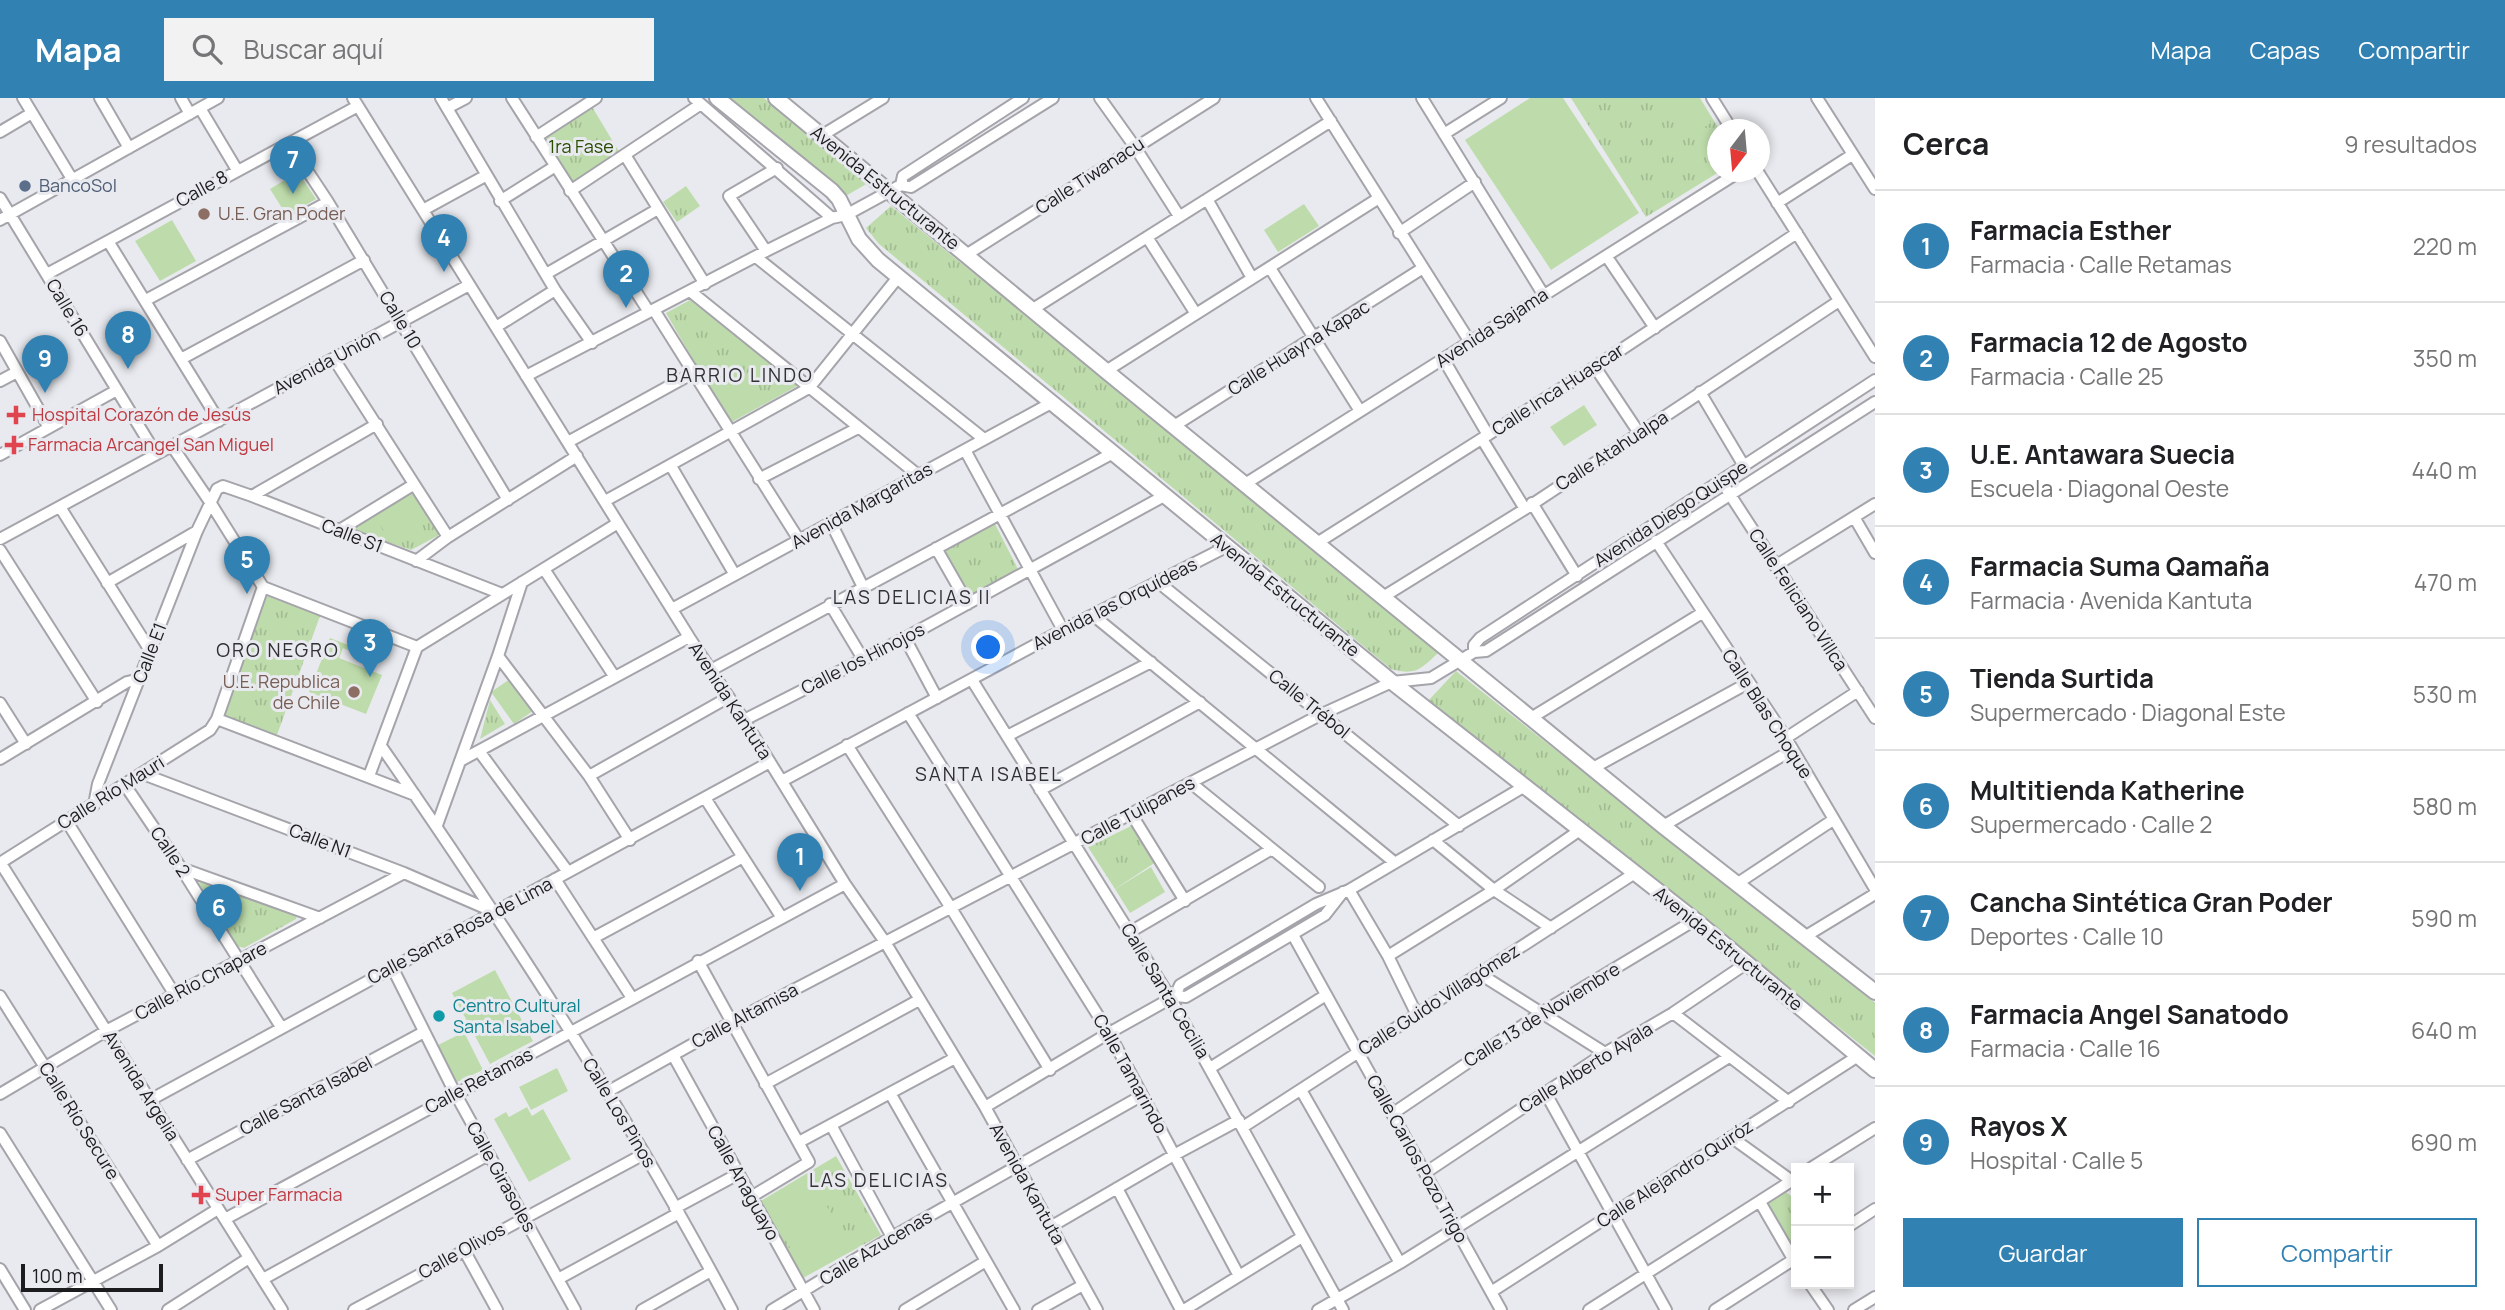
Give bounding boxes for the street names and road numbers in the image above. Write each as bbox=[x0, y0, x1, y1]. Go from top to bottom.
street label: Avenida Estructurante bbox=[806, 120, 965, 255]
street label: Calle Tiwanacu bbox=[1031, 131, 1148, 219]
street label: Calle 8 bbox=[171, 164, 232, 212]
street label: Calle 16 bbox=[41, 274, 95, 341]
street label: Avenida Sajama bbox=[1431, 282, 1552, 373]
street label: Calle 10 bbox=[374, 286, 427, 353]
street label: Calle Huayna Kapac bbox=[1223, 294, 1374, 401]
street label: Avenida Unión bbox=[269, 323, 384, 399]
street label: Calle Inca Huascar bbox=[1487, 337, 1628, 441]
street label: Calle Atahualpa bbox=[1550, 405, 1672, 496]
street label: Avenida Diego Quispe bbox=[1589, 454, 1752, 572]
street label: Avenida Margaritas bbox=[787, 456, 936, 554]
street label: Calle S1 bbox=[318, 512, 386, 558]
street label: Calle Feliciano Villca bbox=[1744, 524, 1854, 675]
street label: Avenida Estructurante bbox=[1206, 527, 1365, 662]
street label: Avenida las Orquídeas bbox=[1028, 551, 1201, 655]
street label: Calle los Hinojos bbox=[797, 617, 928, 700]
street label: Calle E1 bbox=[127, 619, 172, 686]
street label: Avenida Kantuta bbox=[684, 637, 778, 764]
street label: Calle Blas Choque bbox=[1717, 644, 1819, 783]
street label: Calle Trébol bbox=[1264, 663, 1355, 743]
street label: Calle Río Mauri bbox=[52, 750, 168, 835]
street label: Calle Tulipanes bbox=[1076, 770, 1199, 850]
street label: Calle N1 bbox=[286, 817, 355, 863]
street label: Calle 2 bbox=[145, 822, 196, 881]
street label: Calle Santa Rosa de Lima bbox=[363, 871, 556, 989]
street label: Avenida Estructurante bbox=[1649, 881, 1808, 1016]
street label: Calle Santa Cecilia bbox=[1116, 918, 1216, 1063]
street label: Calle Río Chapare bbox=[130, 935, 271, 1025]
street label: Calle Guido Villagómez bbox=[1353, 938, 1524, 1060]
street label: Calle 13 de Noviembre bbox=[1459, 956, 1624, 1072]
street label: Calle Altamisa bbox=[687, 977, 802, 1053]
street label: Calle Tamarindo bbox=[1088, 1010, 1174, 1137]
street label: Calle Alberto Ayala bbox=[1514, 1016, 1657, 1118]
street label: Avenida Argelia bbox=[98, 1026, 185, 1145]
street label: Calle Retamas bbox=[420, 1042, 537, 1119]
street label: Calle Santa Isabel bbox=[235, 1050, 376, 1140]
street label: Calle Los Pinos bbox=[578, 1053, 662, 1172]
street label: Calle Río Secure bbox=[34, 1057, 126, 1184]
street label: Calle Carlos Pozo Trigo bbox=[1362, 1070, 1474, 1247]
street label: Calle Alejandro Quiróz bbox=[1592, 1114, 1757, 1233]
street label: Calle Girasoles bbox=[462, 1117, 542, 1236]
street label: Avenida Kantuta bbox=[985, 1118, 1071, 1249]
street label: Calle Anaguayo bbox=[702, 1121, 785, 1244]
street label: Calle Azucenas bbox=[815, 1204, 936, 1290]
street label: Calle Olivos bbox=[414, 1216, 509, 1284]

